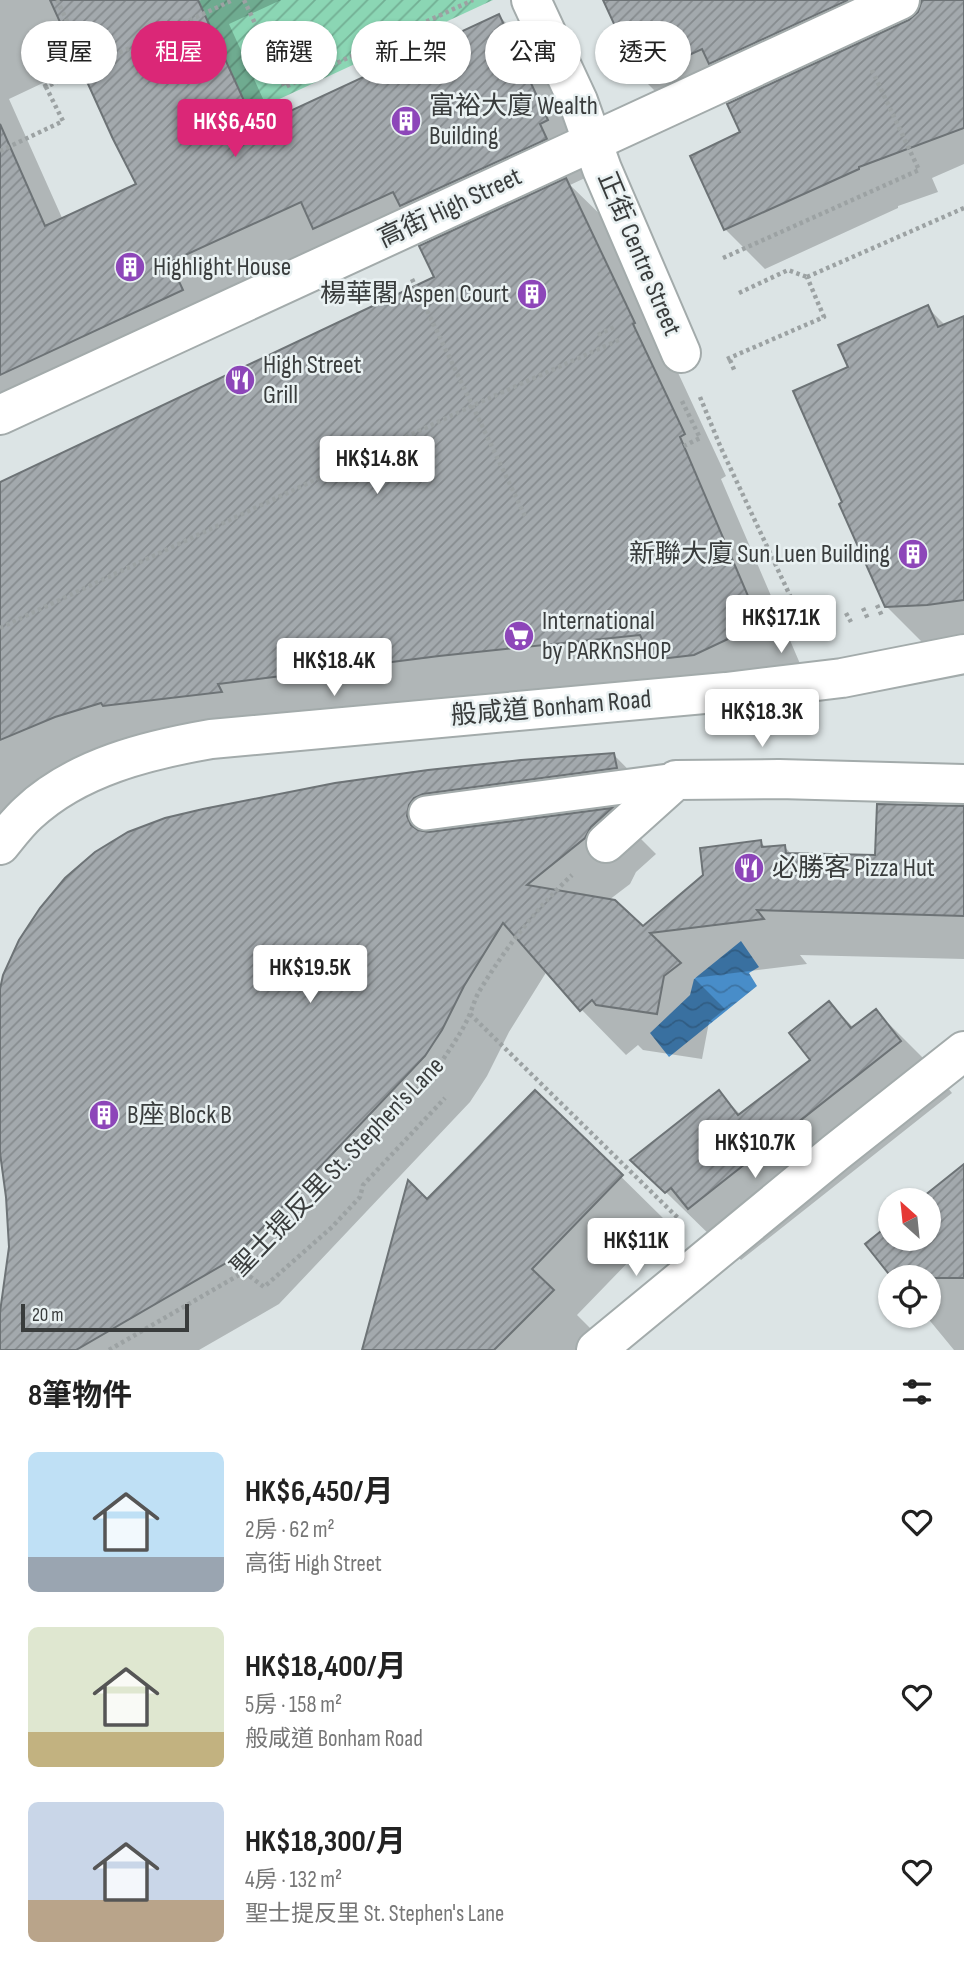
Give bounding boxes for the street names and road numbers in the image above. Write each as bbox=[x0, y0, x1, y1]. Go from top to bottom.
street label: 高街 High Street bbox=[373, 161, 527, 255]
street label: 正街 Centre Street bbox=[591, 168, 687, 341]
street label: 般咸道 Bonham Road bbox=[450, 684, 652, 732]
street label: 聖士提反里 St. Stephen's Lane bbox=[225, 1051, 451, 1283]

